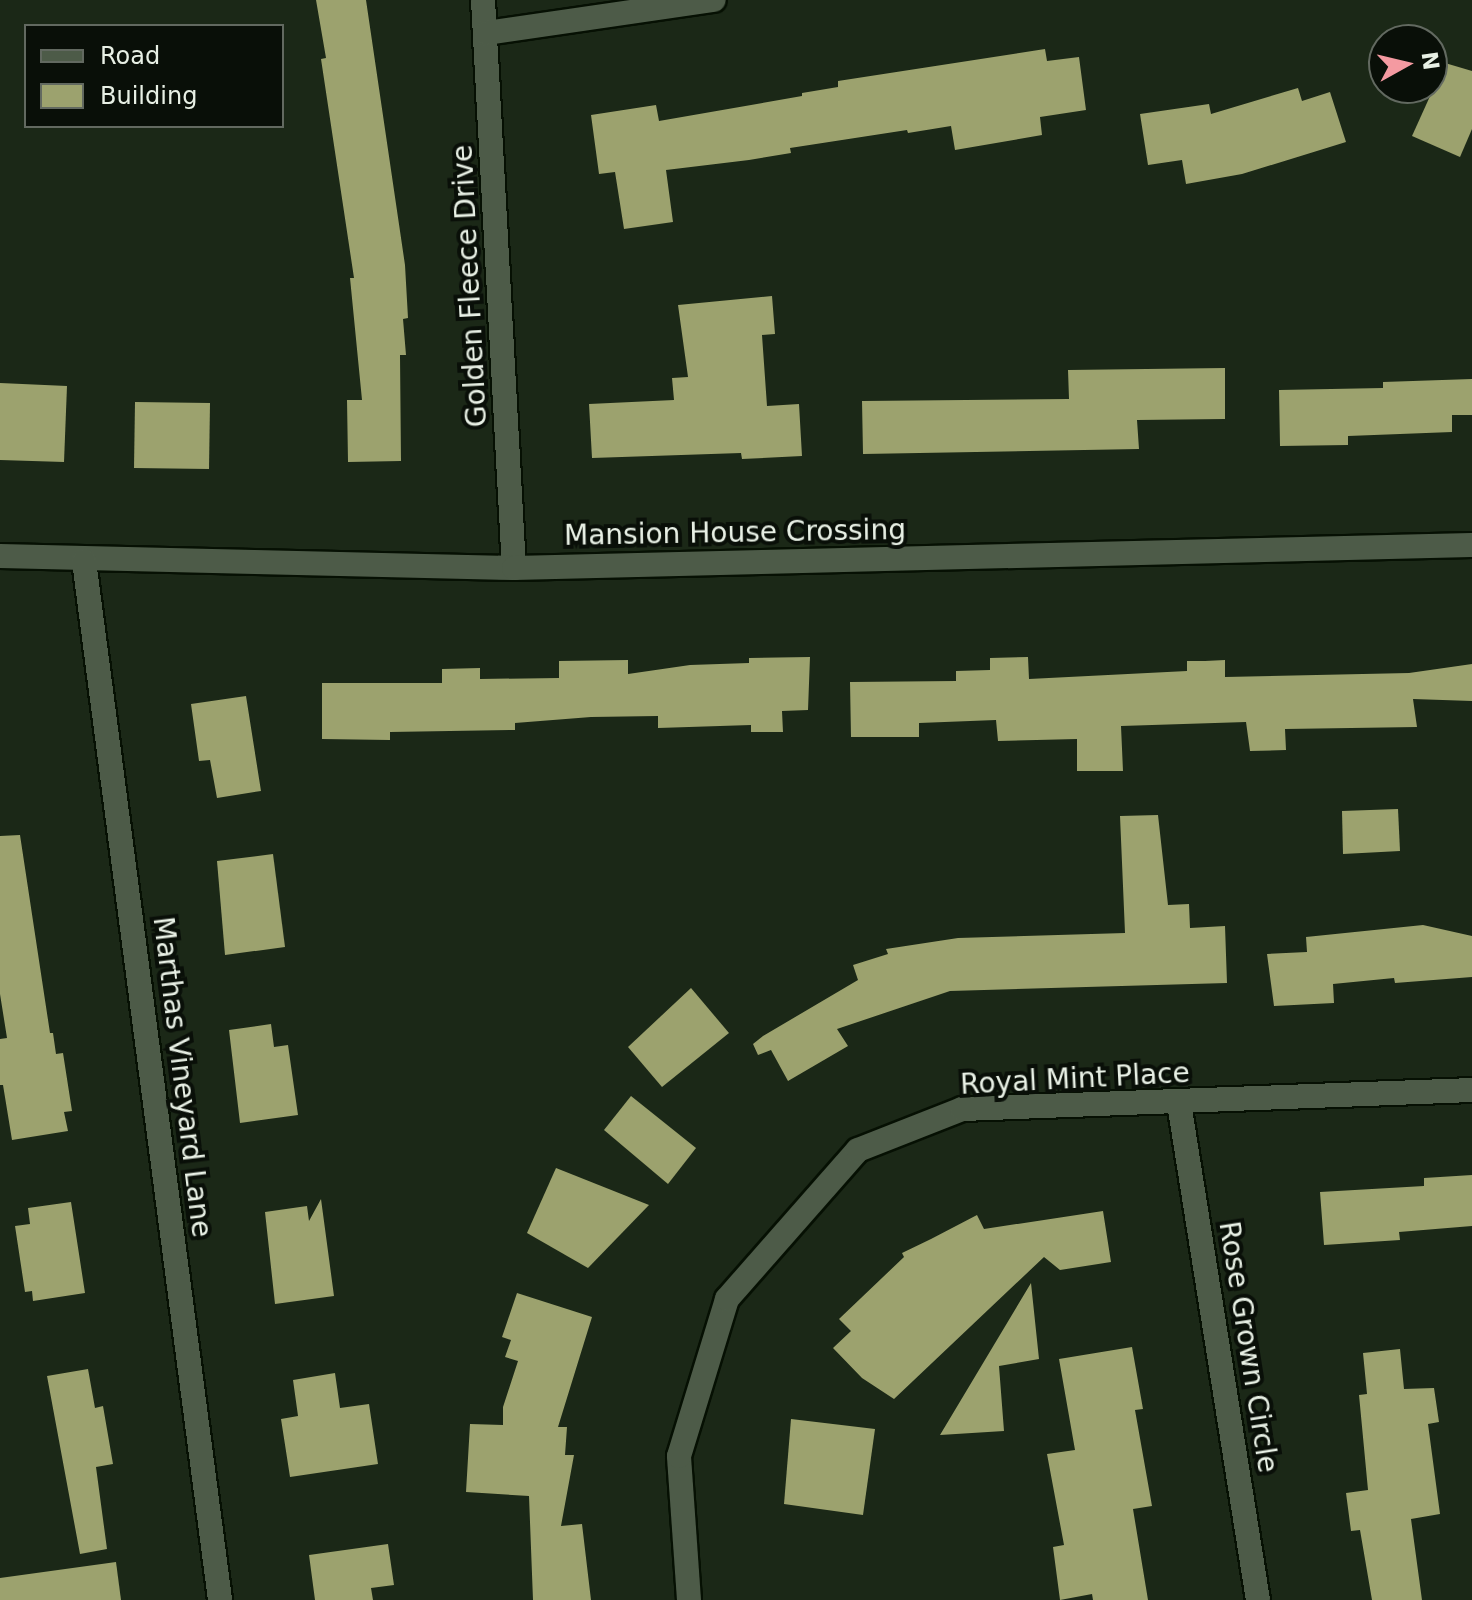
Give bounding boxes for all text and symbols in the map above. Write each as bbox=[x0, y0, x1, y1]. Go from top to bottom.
legend bbox=[24, 24, 284, 128]
north arrow bbox=[1368, 24, 1448, 104]
text: Road bbox=[100, 42, 160, 70]
text: N bbox=[1417, 50, 1444, 72]
text: Building bbox=[100, 82, 197, 110]
street label: Golden Fleece Drive bbox=[446, 144, 494, 428]
street label: Mansion House Crossing bbox=[564, 513, 906, 553]
street label: Marthas Vineyard Lane bbox=[146, 915, 218, 1239]
street label: Royal Mint Place bbox=[959, 1056, 1191, 1102]
street label: Rose Grown Circle bbox=[1212, 1219, 1284, 1475]

